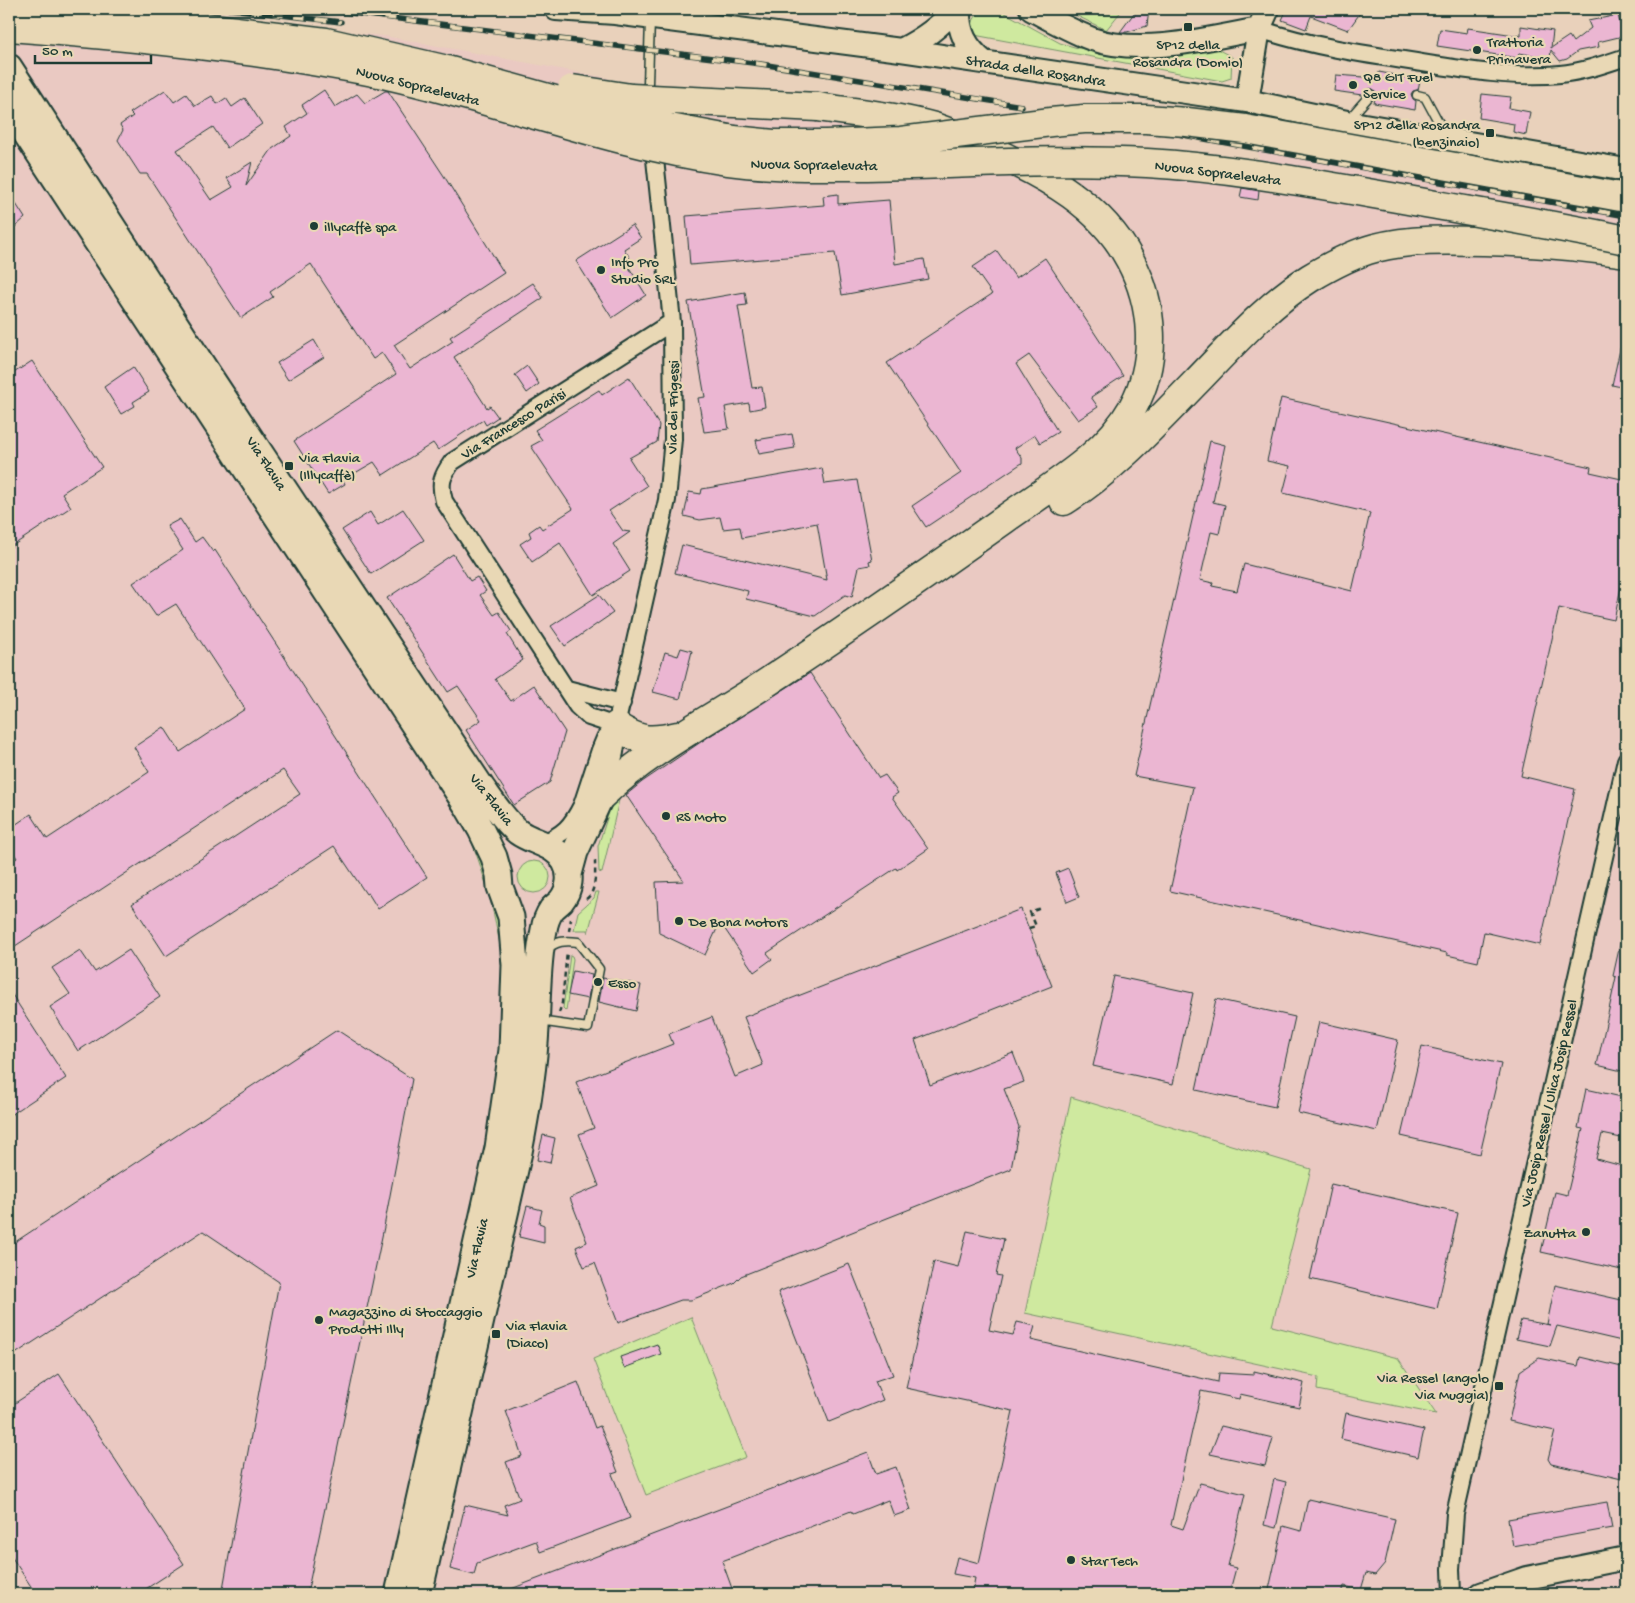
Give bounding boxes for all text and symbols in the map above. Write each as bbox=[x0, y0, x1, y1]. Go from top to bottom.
marker: SP12 della Rosandra (Domio) bbox=[1182, 21, 1194, 33]
scale bar bbox=[35, 32, 151, 64]
place label: Trattoria Primavera bbox=[1486, 34, 1551, 69]
place label: SP12 della Rosandra (Domio) bbox=[1133, 37, 1243, 72]
text: 50 m bbox=[42, 43, 73, 61]
marker: Trattoria Primavera bbox=[1471, 44, 1483, 56]
street label: Strada della Rosandra bbox=[964, 52, 1108, 92]
street label: Nuova Sopraelevata bbox=[354, 63, 482, 111]
place label: Q8 GIT Fuel Service bbox=[1363, 69, 1433, 104]
marker: Q8 GIT Fuel Service bbox=[1347, 79, 1359, 91]
place label: SP12 della Rosandra (benzinaio) bbox=[1354, 117, 1481, 152]
marker: SP12 della Rosandra (benzinaio) bbox=[1484, 127, 1496, 139]
street label: Nuova Sopraelevata bbox=[750, 156, 878, 176]
street label: Nuova Sopraelevata bbox=[1154, 157, 1283, 191]
place label: illycaffè spa bbox=[324, 219, 397, 237]
marker: illycaffè spa bbox=[308, 220, 320, 232]
place label: Info Pro Studio SRL bbox=[611, 254, 675, 289]
marker: Info Pro Studio SRL bbox=[595, 264, 607, 276]
street label: Via dei Frigessi bbox=[664, 360, 684, 455]
street label: Via Francesco Parisi bbox=[457, 385, 570, 465]
street label: Via Flavia bbox=[241, 433, 290, 495]
place label: Via Flavia (Illycaffè) bbox=[298, 450, 361, 485]
marker: Via Flavia (Illycaffè) bbox=[283, 460, 295, 472]
street label: Via Flavia bbox=[464, 770, 517, 830]
place label: RS Moto bbox=[676, 809, 727, 827]
marker: RS Moto bbox=[660, 810, 672, 822]
place label: De Bona Motors bbox=[688, 914, 788, 932]
marker: De Bona Motors bbox=[673, 915, 685, 927]
place label: Esso bbox=[608, 975, 636, 993]
marker: Esso bbox=[592, 976, 604, 988]
street label: Via Josip Ressel / Ulica Josip Ressel bbox=[1517, 998, 1583, 1210]
street label: Via Flavia bbox=[462, 1216, 494, 1281]
place label: Zanutta bbox=[1523, 1225, 1577, 1243]
marker: Zanutta bbox=[1580, 1226, 1592, 1238]
place label: Magazzino di Stoccaggio Prodotti Illy bbox=[328, 1304, 483, 1339]
marker: Magazzino di Stoccaggio Prodotti Illy bbox=[313, 1314, 325, 1326]
place label: Via Flavia (Diaco) bbox=[505, 1318, 568, 1353]
marker: Via Flavia (Diaco) bbox=[490, 1328, 502, 1340]
place label: Via Ressel (angolo Via Muggia) bbox=[1376, 1370, 1489, 1405]
marker: Via Ressel (angolo Via Muggia) bbox=[1493, 1380, 1505, 1392]
place label: Star Tech bbox=[1081, 1553, 1138, 1571]
marker: Star Tech bbox=[1065, 1554, 1077, 1566]

